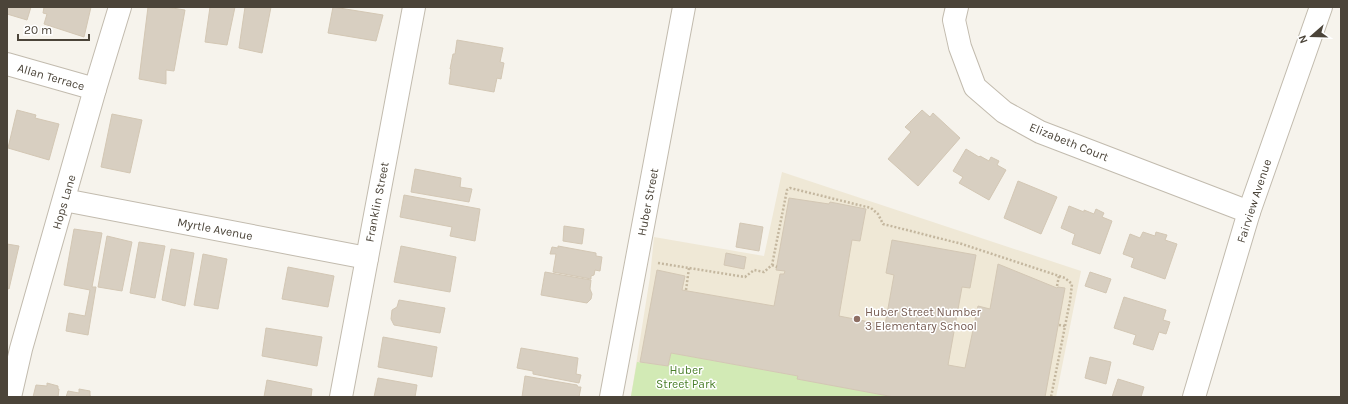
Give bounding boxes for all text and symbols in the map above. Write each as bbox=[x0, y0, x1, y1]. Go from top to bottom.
scale bar bbox=[18, 16, 89, 42]
north arrow bbox=[1292, 16, 1332, 56]
text: 20 m bbox=[24, 23, 52, 37]
text: N bbox=[1296, 33, 1311, 45]
street label: Allan Terrace bbox=[16, 61, 86, 93]
street label: Elizabeth Court bbox=[1027, 120, 1111, 164]
street label: Fairview Avenue bbox=[1234, 157, 1274, 245]
street label: Franklin Street bbox=[362, 160, 392, 243]
street label: Huber Street bbox=[635, 166, 662, 237]
street label: Hops Lane bbox=[50, 173, 78, 231]
street label: Myrtle Avenue bbox=[176, 215, 254, 243]
place label: Huber Street Number 3 Elementary School bbox=[865, 305, 982, 333]
marker: Huber Street Number 3 Elementary School bbox=[852, 314, 862, 324]
park label: Huber Street Park bbox=[656, 363, 716, 391]

